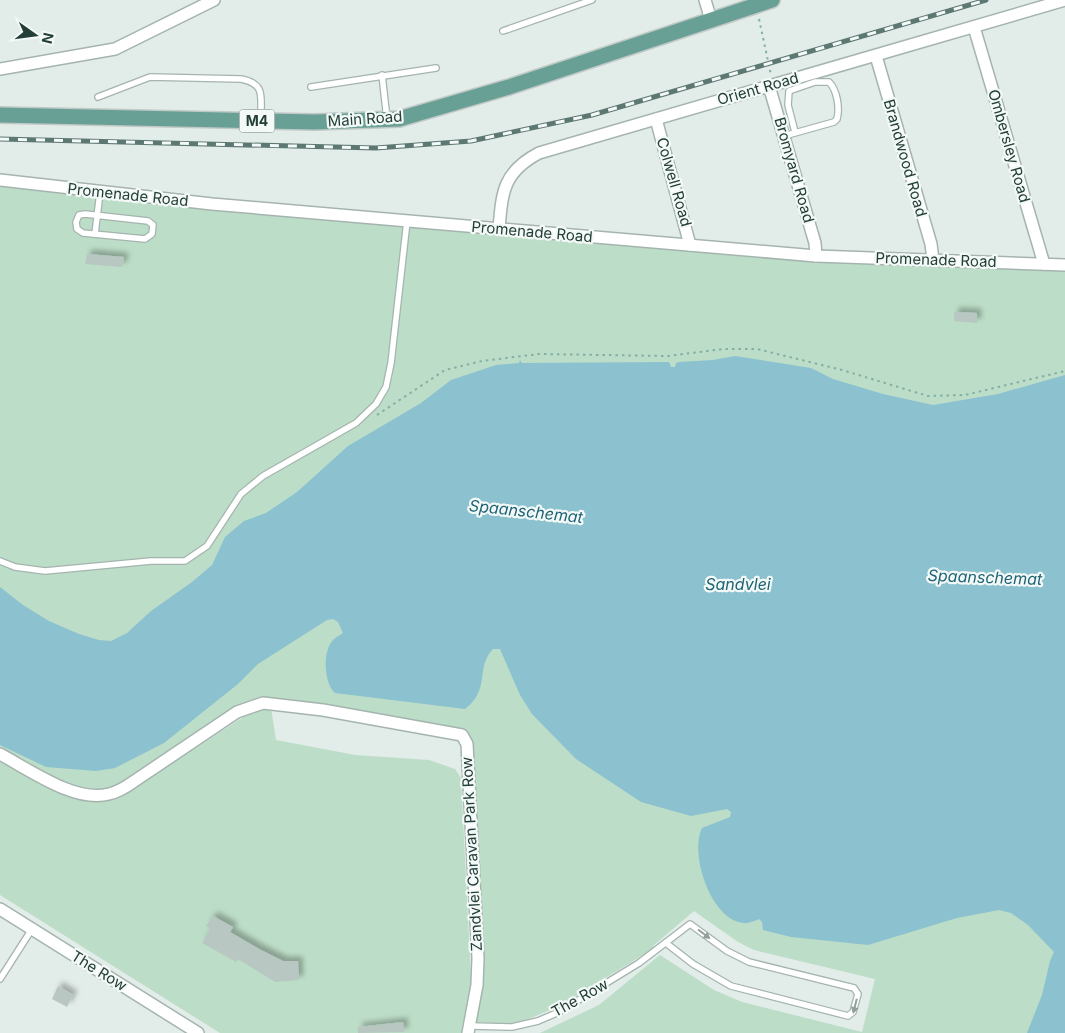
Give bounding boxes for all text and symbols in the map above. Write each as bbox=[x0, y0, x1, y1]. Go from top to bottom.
north arrow bbox=[10, 10, 60, 60]
text: N bbox=[39, 31, 58, 45]
street label: Orient Road bbox=[715, 68, 801, 109]
street label: Ombersley Road bbox=[984, 87, 1035, 205]
street label: Brandwood Road bbox=[880, 97, 931, 219]
street label: Main Road bbox=[327, 106, 403, 131]
road number: M4 bbox=[240, 110, 274, 132]
street label: Bromyard Road bbox=[770, 115, 819, 225]
street label: Colwell Road bbox=[653, 135, 696, 229]
street label: Promenade Road bbox=[67, 179, 189, 210]
street label: Promenade Road bbox=[471, 217, 593, 246]
street label: Promenade Road bbox=[875, 248, 997, 271]
water label: Spaanschemat bbox=[468, 495, 585, 527]
water label: Spaanschemat bbox=[927, 565, 1043, 589]
water label: Sandvlei bbox=[705, 574, 772, 594]
street label: Zandvlei Caravan Park Row bbox=[457, 756, 486, 952]
one-way arrow bbox=[697, 929, 711, 939]
street label: The Row bbox=[68, 946, 131, 995]
street label: The Row bbox=[548, 974, 611, 1021]
one-way arrow bbox=[851, 998, 859, 1013]

